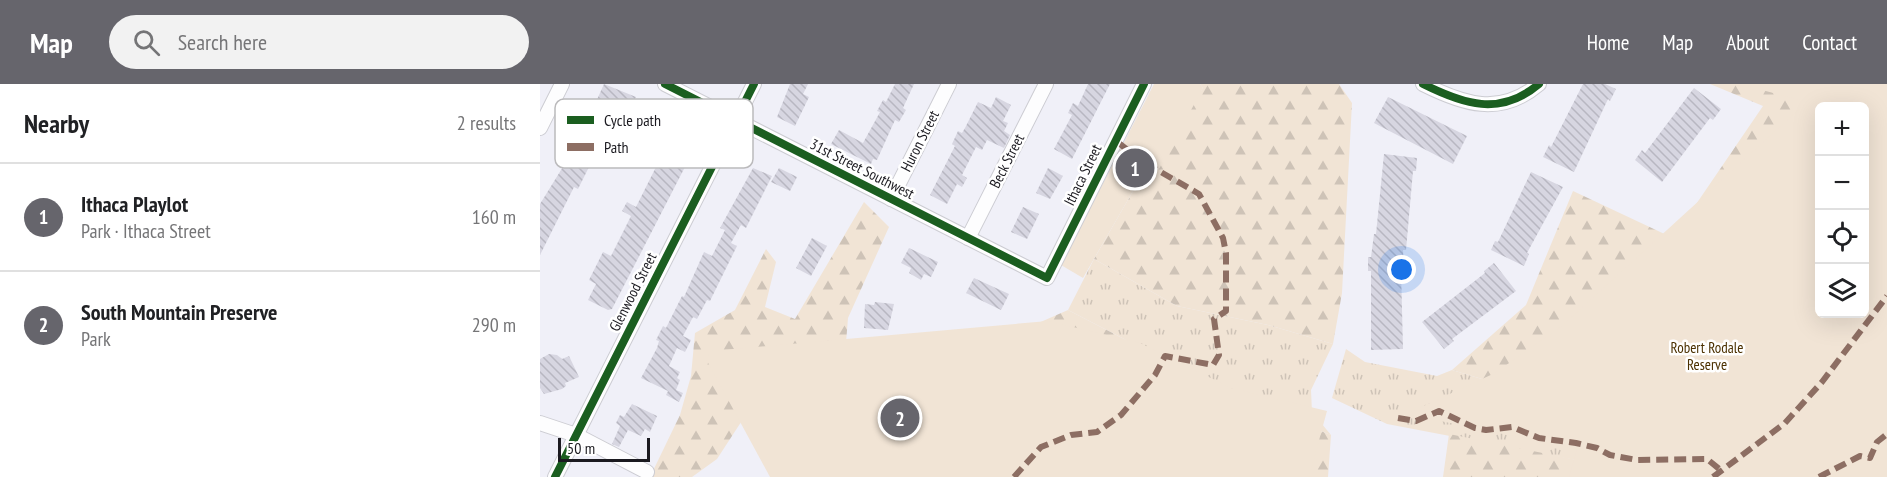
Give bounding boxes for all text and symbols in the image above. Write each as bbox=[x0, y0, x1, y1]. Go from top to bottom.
search box bbox=[109, 15, 529, 69]
text: Map bbox=[30, 24, 73, 61]
icon: search bbox=[130, 26, 163, 59]
text: Search here bbox=[178, 28, 267, 56]
text: Home bbox=[1587, 29, 1629, 56]
text: Map bbox=[1662, 29, 1693, 56]
text: About bbox=[1726, 29, 1769, 56]
text: Contact bbox=[1802, 29, 1857, 56]
legend bbox=[555, 99, 753, 168]
map controls bbox=[1815, 102, 1869, 318]
button: + bbox=[1815, 102, 1869, 156]
text: Nearby bbox=[24, 107, 89, 140]
street label: Huron Street bbox=[896, 107, 943, 174]
text: 2 results bbox=[457, 110, 516, 136]
text: Cycle path bbox=[604, 110, 661, 130]
street label: Beck Street bbox=[985, 131, 1028, 191]
street label: 31st Street Southwest bbox=[807, 134, 917, 203]
text: Path bbox=[604, 137, 629, 157]
street label: Ithaca Street bbox=[1060, 141, 1106, 209]
pin: 1 bbox=[1116, 146, 1154, 190]
button: − bbox=[1815, 156, 1869, 210]
text: Ithaca Playlot bbox=[81, 190, 188, 218]
text: 1 bbox=[39, 204, 48, 230]
text: 160 m bbox=[472, 204, 516, 230]
button: locate bbox=[1815, 210, 1869, 264]
text: Park · Ithaca Street bbox=[81, 218, 211, 244]
street label: Glenwood Street bbox=[605, 249, 661, 334]
your location bbox=[1387, 255, 1416, 284]
button: layers bbox=[1815, 264, 1869, 318]
text: South Mountain Preserve bbox=[81, 298, 277, 326]
text: 2 bbox=[39, 312, 48, 338]
text: 290 m bbox=[472, 312, 516, 338]
text: Park bbox=[81, 326, 111, 352]
park label: Robert Rodale Reserve bbox=[1671, 338, 1743, 374]
pin: 2 bbox=[880, 396, 920, 440]
scale bar bbox=[558, 435, 650, 462]
text: 50 m bbox=[567, 438, 595, 458]

